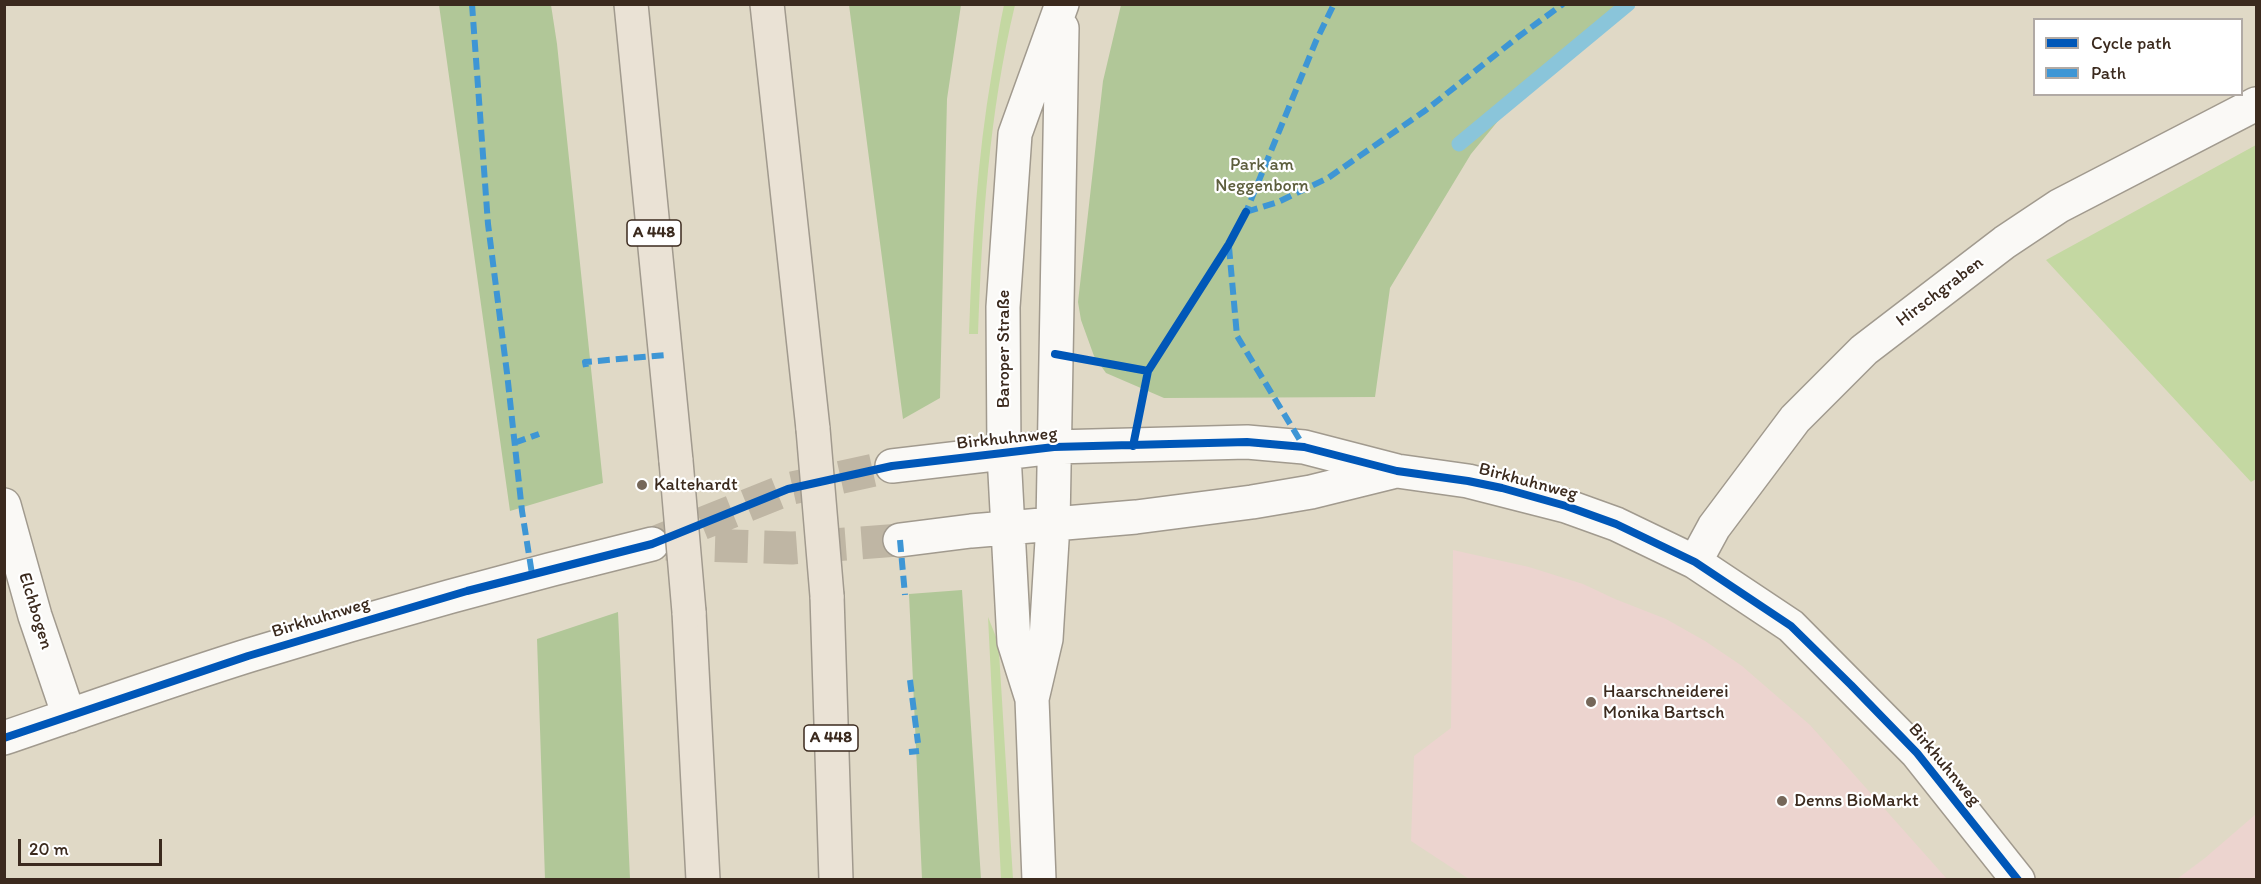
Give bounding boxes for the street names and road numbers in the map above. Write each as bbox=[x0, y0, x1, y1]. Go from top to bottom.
road number: A 448 bbox=[627, 220, 681, 246]
street label: Hirschgraben bbox=[1892, 252, 1988, 332]
street label: Baroper Straße bbox=[993, 290, 1015, 408]
street label: Birkhuhnweg bbox=[955, 423, 1059, 455]
street label: Birkhuhnweg bbox=[1476, 458, 1580, 506]
street label: Elchbogen bbox=[13, 570, 57, 652]
street label: Birkhuhnweg bbox=[269, 593, 373, 643]
street label: Birkhuhnweg bbox=[1903, 719, 1985, 811]
road number: A 448 bbox=[804, 725, 858, 751]

